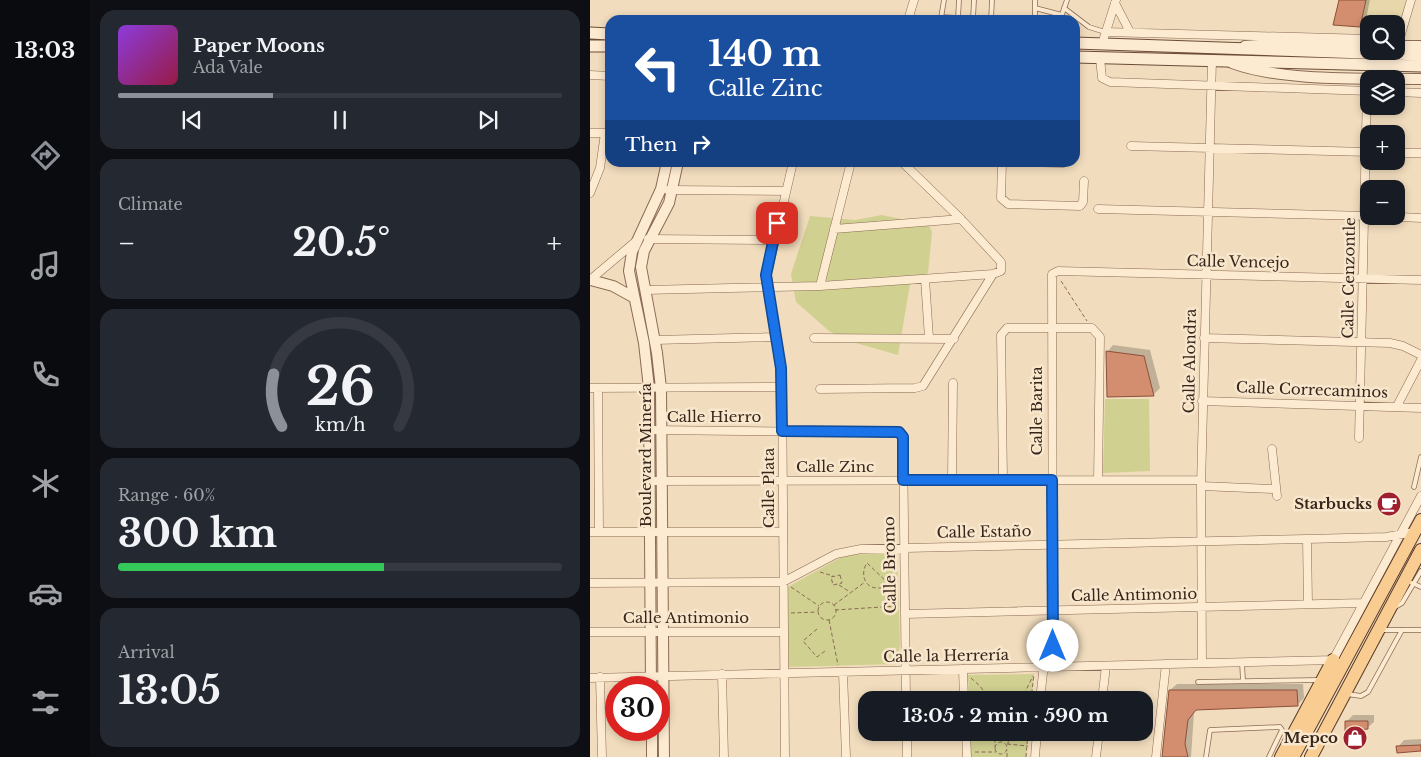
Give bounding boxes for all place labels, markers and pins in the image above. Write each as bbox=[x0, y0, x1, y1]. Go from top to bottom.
pin bbox=[756, 202, 798, 244]
cafe icon: Starbucks bbox=[1376, 491, 1402, 517]
place label: Starbucks bbox=[1294, 494, 1372, 513]
shop icon: Mepco bbox=[1342, 725, 1368, 751]
place label: Mepco bbox=[1284, 728, 1338, 747]

